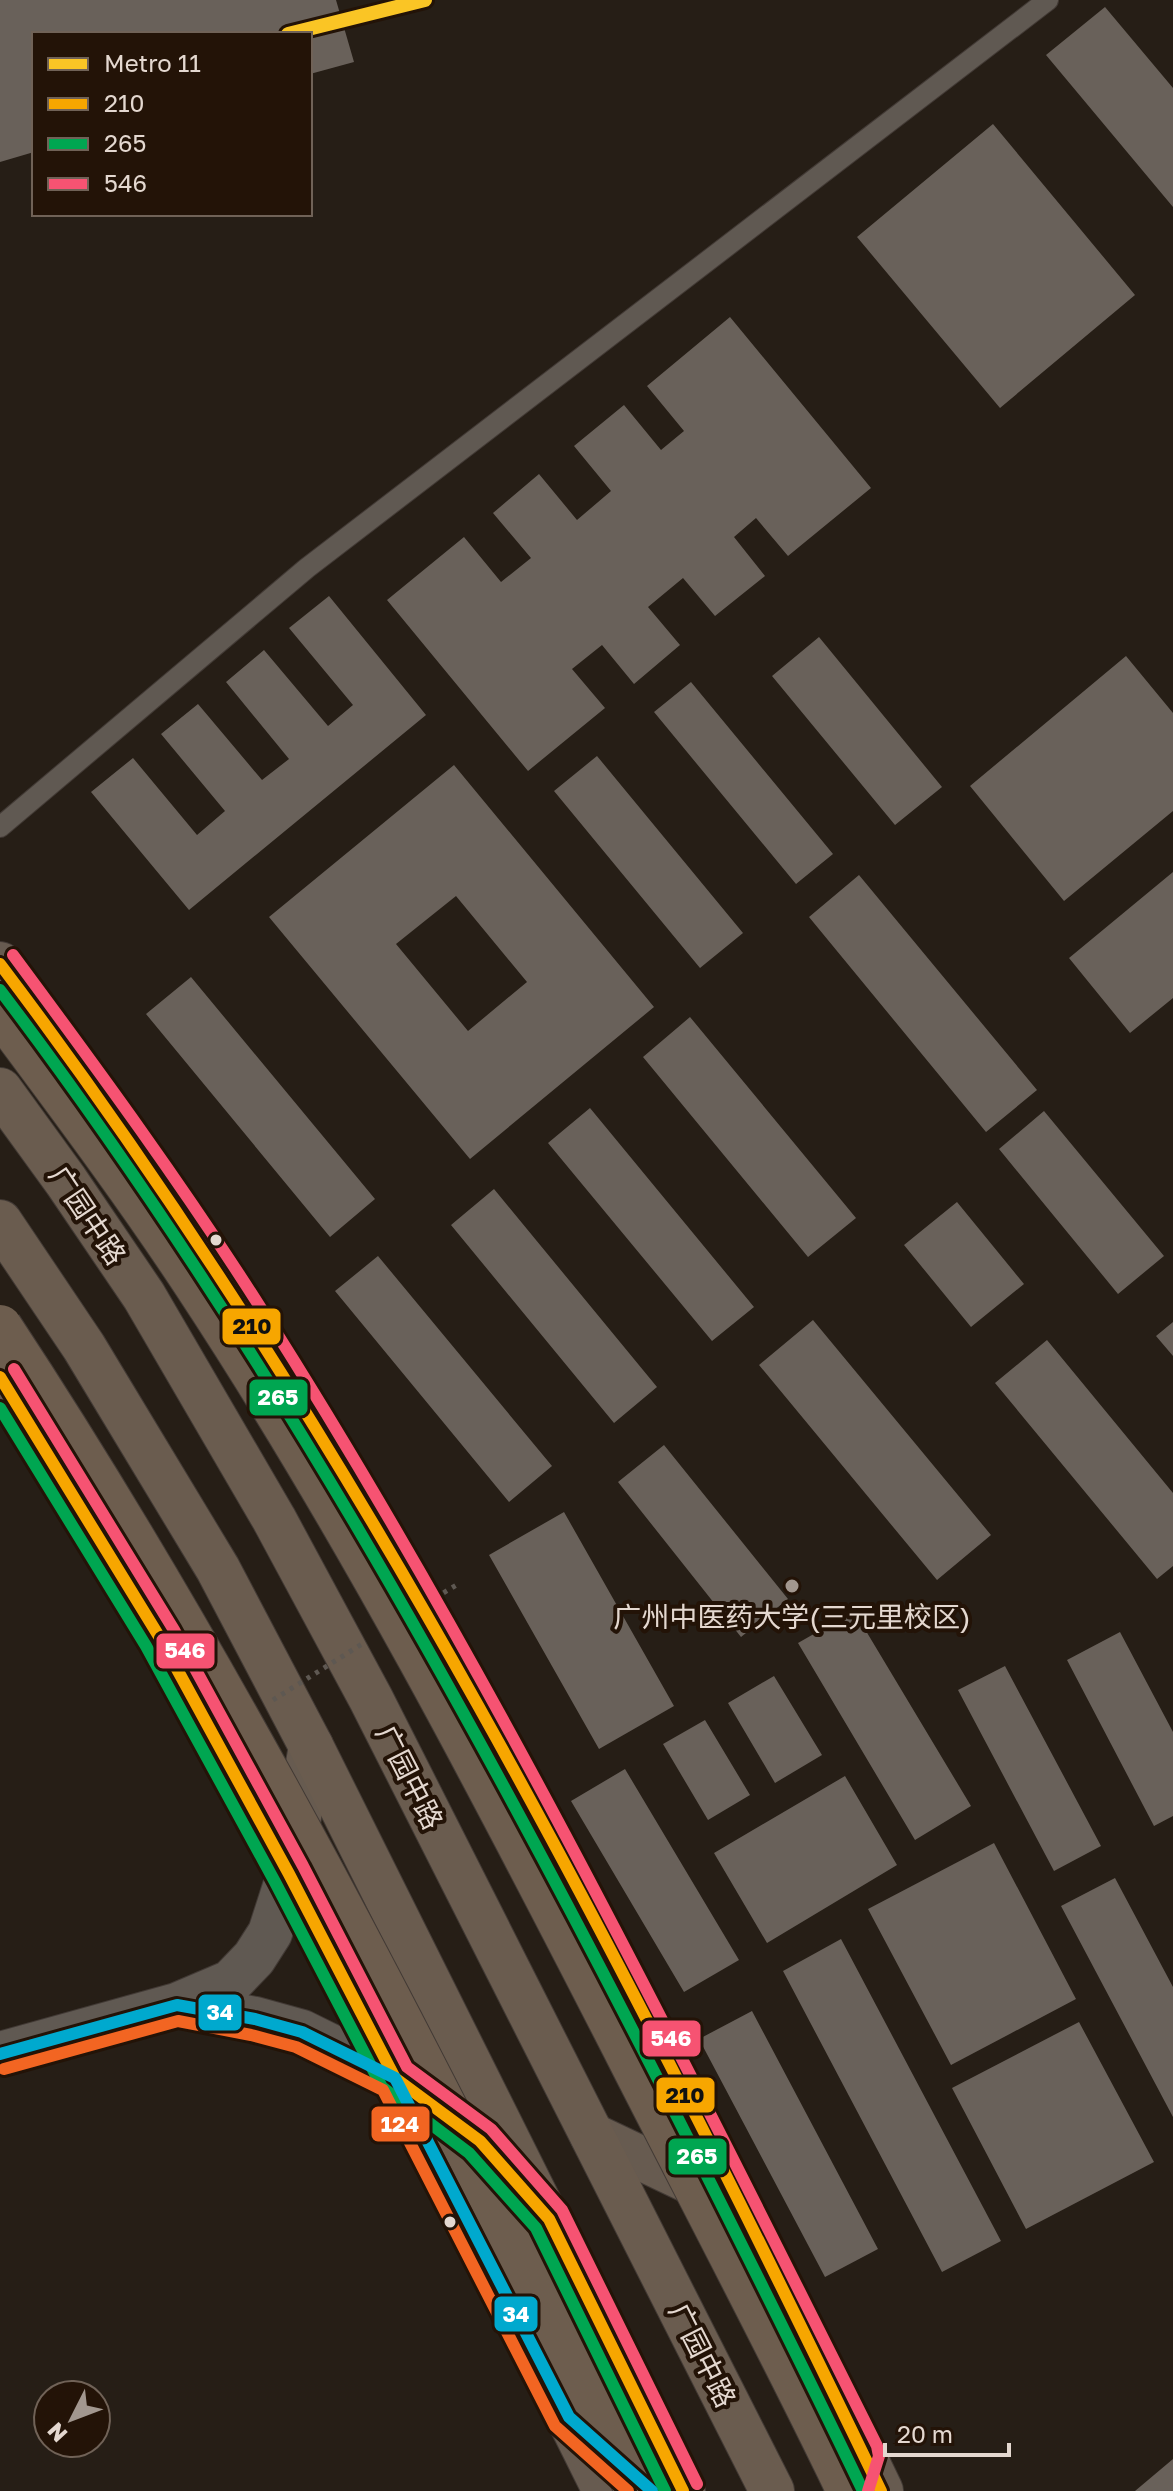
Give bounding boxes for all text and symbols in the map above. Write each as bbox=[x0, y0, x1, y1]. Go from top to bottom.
legend bbox=[32, 32, 312, 216]
text: Metro 11 bbox=[104, 48, 201, 77]
text: 210 bbox=[104, 88, 144, 117]
text: 265 bbox=[104, 128, 146, 157]
text: 546 bbox=[104, 168, 147, 197]
street label: 广园中路 bbox=[43, 1159, 133, 1271]
unlabelled marker bbox=[208, 1232, 224, 1248]
line badge: 210 bbox=[221, 1307, 282, 1346]
text: 210 bbox=[232, 1312, 272, 1339]
line badge: 265 bbox=[248, 1378, 309, 1417]
text: 265 bbox=[258, 1383, 298, 1410]
marker: 广州中医药大学(三元里校区) bbox=[783, 1577, 801, 1595]
place label: 广州中医药大学(三元里校区) bbox=[613, 1600, 971, 1633]
line badge: 546 bbox=[155, 1632, 216, 1670]
text: 546 bbox=[164, 1636, 206, 1663]
street label: 广园中路 bbox=[370, 1720, 450, 1834]
line badge: 34 bbox=[197, 1993, 243, 2032]
text: 34 bbox=[206, 1998, 234, 2025]
line badge: 546 bbox=[641, 2019, 702, 2058]
text: 546 bbox=[650, 2024, 692, 2051]
line badge: 210 bbox=[655, 2076, 716, 2114]
text: 210 bbox=[665, 2081, 705, 2108]
line badge: 124 bbox=[370, 2105, 431, 2143]
text: 124 bbox=[381, 2110, 419, 2137]
line badge: 265 bbox=[667, 2137, 728, 2176]
text: 265 bbox=[677, 2142, 717, 2169]
unlabelled marker bbox=[442, 2214, 458, 2230]
line badge: 34 bbox=[493, 2295, 539, 2333]
street label: 广园中路 bbox=[663, 2298, 743, 2412]
text: 34 bbox=[502, 2300, 530, 2327]
north arrow bbox=[32, 2379, 112, 2459]
scale bar bbox=[885, 2407, 1009, 2457]
text: N bbox=[41, 2417, 72, 2448]
text: 20 m bbox=[897, 2419, 953, 2448]

